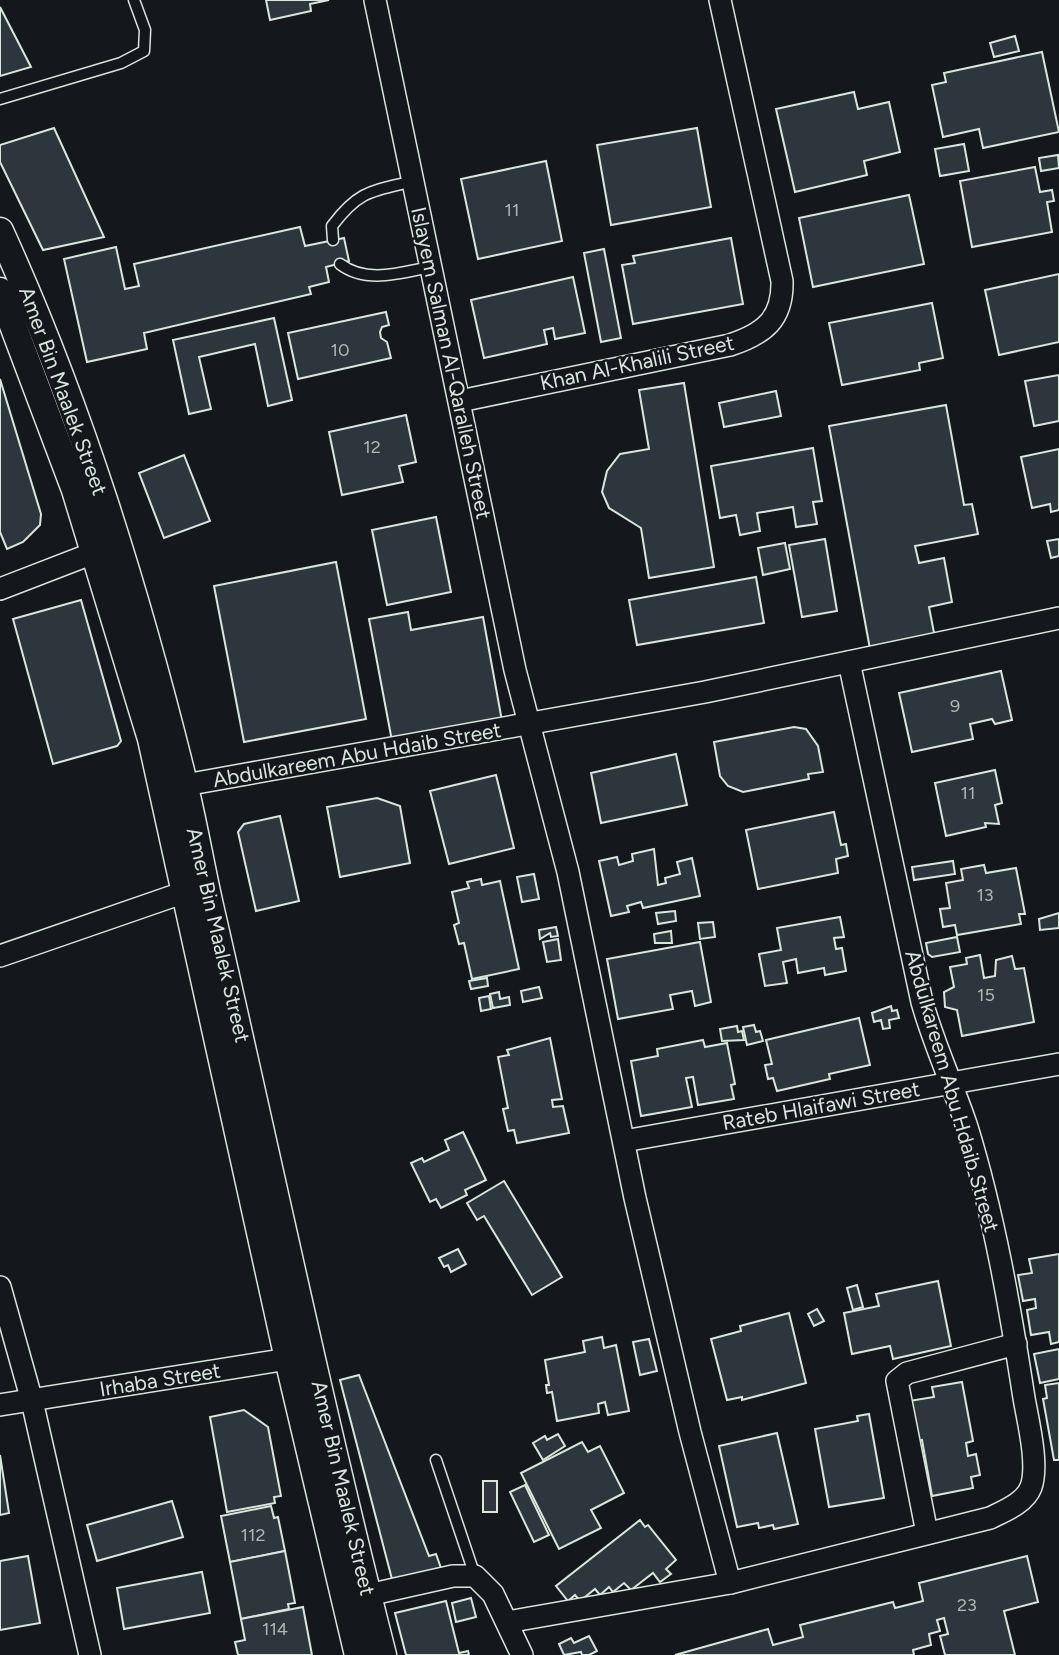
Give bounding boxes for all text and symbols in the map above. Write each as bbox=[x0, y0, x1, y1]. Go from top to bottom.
house number: 11 bbox=[505, 199, 519, 221]
street label: Islayem Salman Al-Qaralleh Street bbox=[406, 204, 497, 521]
street label: Amer Bin Maalek Street bbox=[14, 283, 113, 498]
street label: Khan Al-Khalili Street bbox=[537, 330, 736, 395]
house number: 10 bbox=[331, 339, 349, 361]
house number: 12 bbox=[363, 436, 381, 458]
house number: 9 bbox=[950, 695, 960, 717]
street label: Abdulkareem Abu Hdaib Street bbox=[211, 717, 503, 792]
house number: 11 bbox=[961, 782, 975, 804]
street label: Amer Bin Maalek Street bbox=[182, 825, 255, 1045]
house number: 13 bbox=[976, 884, 994, 906]
street label: Abdulkareem Abu Hdaib Street bbox=[900, 947, 1005, 1235]
house number: 15 bbox=[977, 984, 995, 1006]
street label: Rateb Hlaifawi Street bbox=[720, 1076, 922, 1135]
street label: Irhaba Street bbox=[98, 1358, 222, 1401]
street label: Amer Bin Maalek Street bbox=[307, 1378, 380, 1598]
house number: 112 bbox=[241, 1524, 265, 1546]
house number: 23 bbox=[957, 1594, 977, 1616]
house number: 114 bbox=[262, 1618, 288, 1640]

